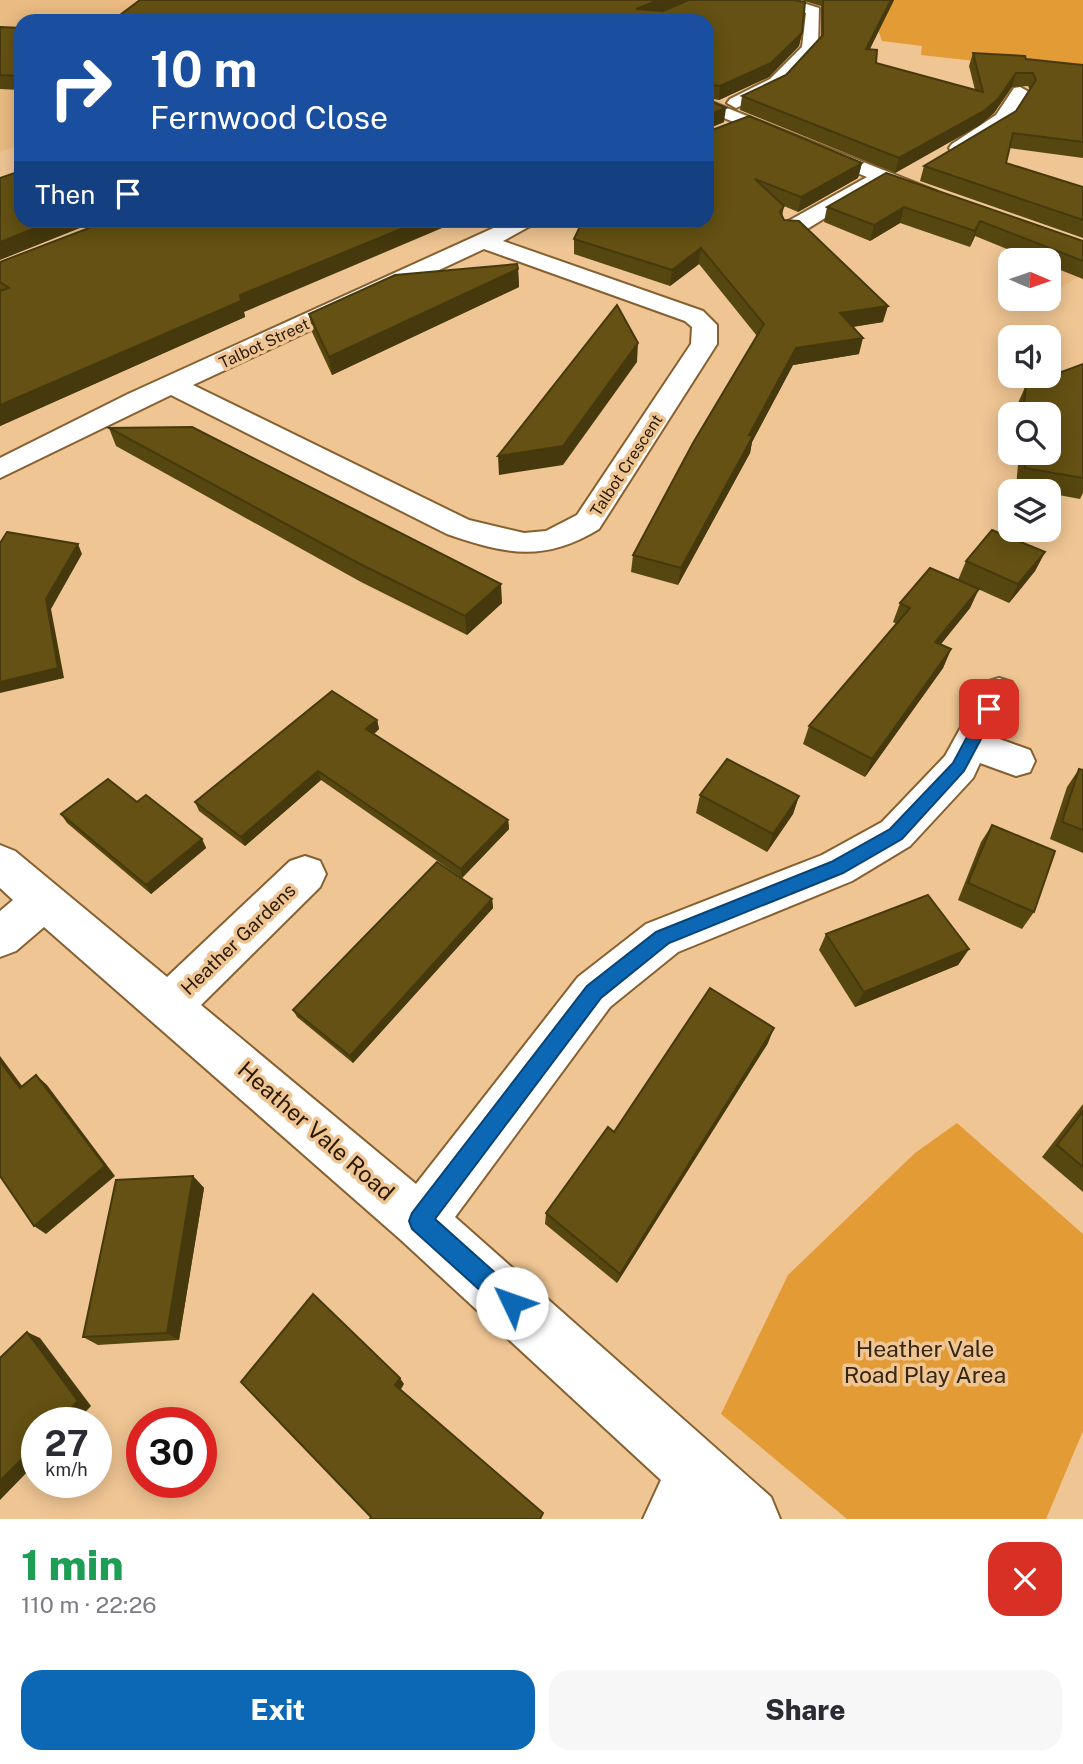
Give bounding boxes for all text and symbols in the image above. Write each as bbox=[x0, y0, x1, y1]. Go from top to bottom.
text: 10 m bbox=[150, 40, 257, 98]
icon: right bbox=[35, 42, 126, 133]
text: Fernwood Close bbox=[150, 99, 388, 136]
icon: arrive bbox=[109, 175, 147, 213]
text: Then bbox=[35, 179, 95, 210]
north arrow bbox=[998, 248, 1060, 312]
map controls bbox=[998, 248, 1061, 542]
street label: Talbot Street bbox=[216, 314, 312, 373]
button: sound bbox=[998, 325, 1061, 388]
button: search bbox=[998, 402, 1061, 465]
street label: Talbot Crescent bbox=[586, 411, 666, 520]
button: layers bbox=[998, 479, 1061, 542]
pin bbox=[959, 679, 1019, 739]
icon: arrive bbox=[970, 690, 1008, 728]
street label: Heather Gardens bbox=[176, 879, 300, 999]
street label: Heather Vale Road bbox=[233, 1055, 400, 1206]
position arrow bbox=[475, 1266, 549, 1340]
park label: Heather Vale Road Play Area bbox=[844, 1335, 1006, 1388]
speed limit sign: 30 bbox=[126, 1407, 217, 1498]
text: 27 bbox=[44, 1423, 89, 1464]
text: km/h bbox=[45, 1459, 88, 1480]
text: 1 min bbox=[21, 1540, 124, 1589]
button: close bbox=[988, 1542, 1062, 1616]
text: 110 m · 22:26 bbox=[21, 1591, 157, 1618]
button: Exit bbox=[21, 1670, 535, 1750]
button: Share bbox=[549, 1670, 1062, 1750]

